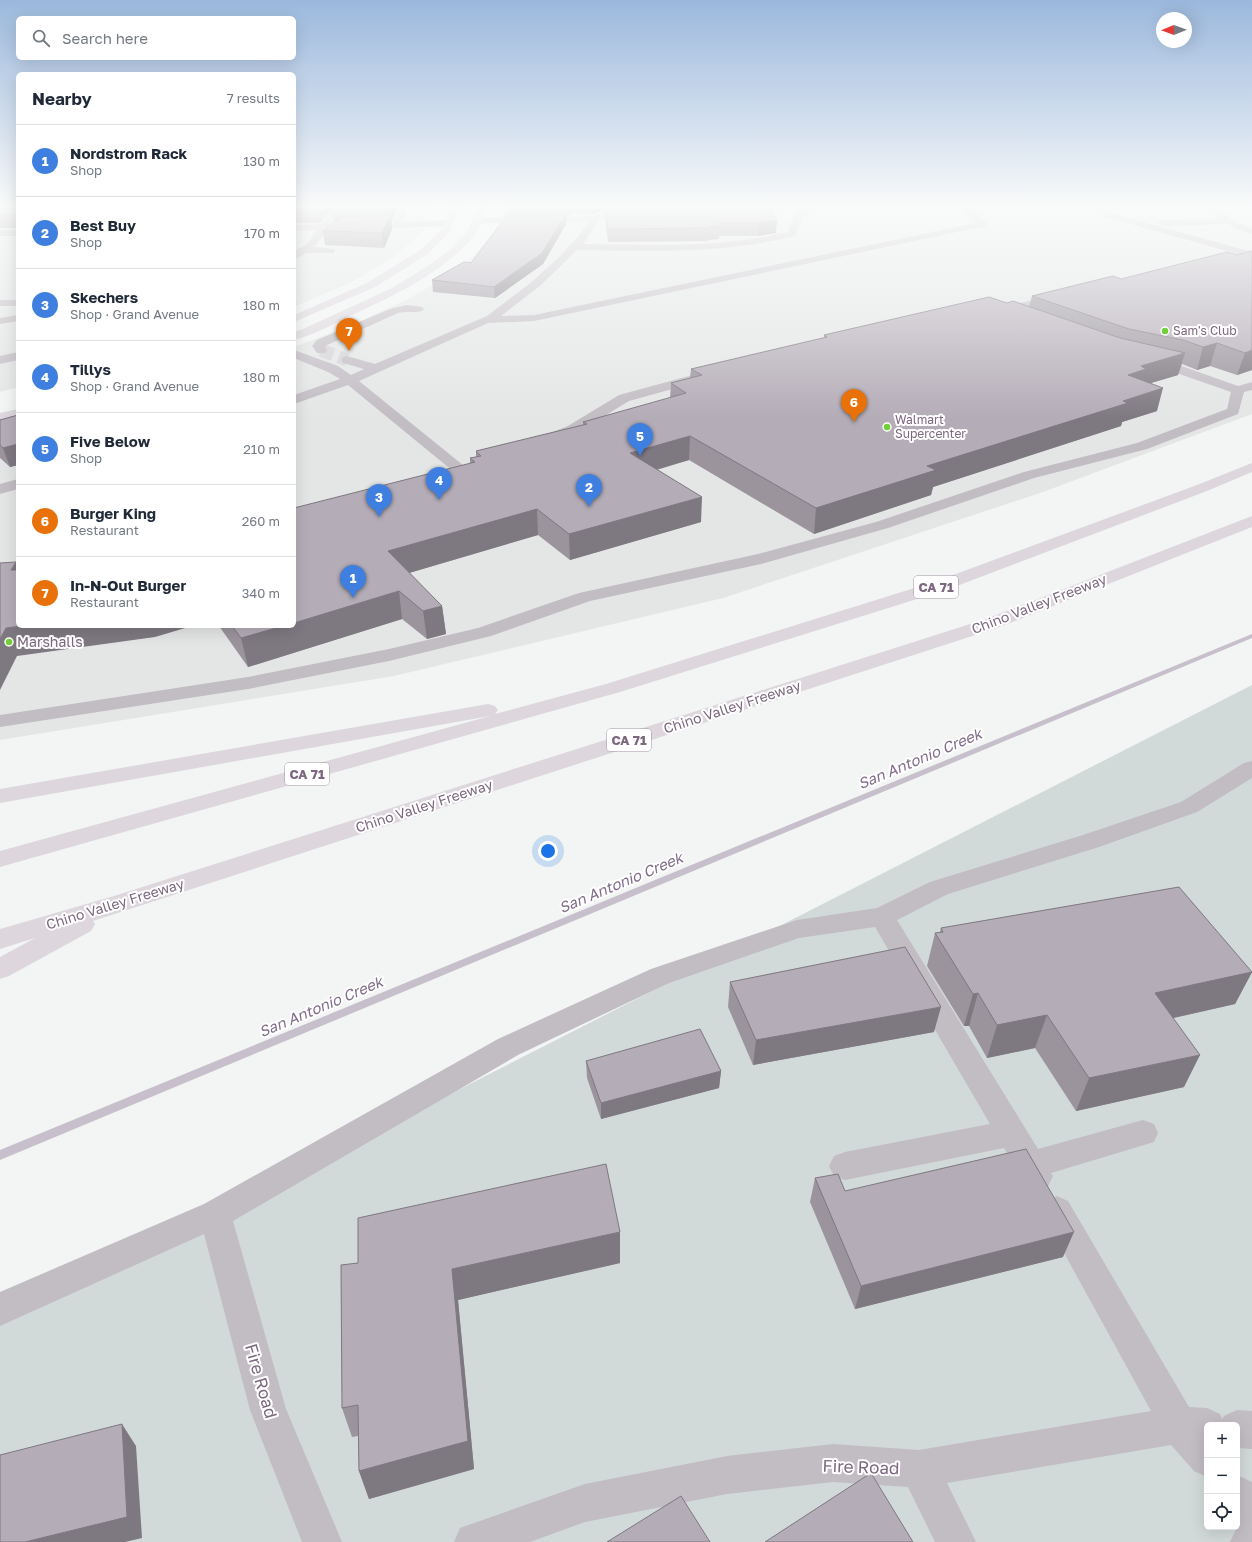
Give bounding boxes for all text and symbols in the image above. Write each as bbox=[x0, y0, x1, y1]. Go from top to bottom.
north arrow bbox=[1156, 12, 1192, 48]
search box bbox=[16, 16, 296, 60]
icon: search bbox=[30, 27, 52, 49]
text: Search here bbox=[62, 29, 148, 47]
text: Nearby bbox=[32, 88, 92, 109]
text: 7 results bbox=[227, 90, 280, 106]
text: Nordstrom Rack bbox=[70, 144, 187, 162]
text: 1 bbox=[42, 153, 48, 169]
text: 130 m bbox=[243, 153, 280, 169]
text: Shop bbox=[70, 162, 102, 178]
text: Best Buy bbox=[70, 216, 136, 234]
text: 2 bbox=[41, 225, 49, 241]
text: 170 m bbox=[244, 225, 280, 241]
text: Shop bbox=[70, 234, 102, 250]
text: Skechers bbox=[70, 288, 138, 306]
text: 3 bbox=[41, 297, 49, 313]
text: 180 m bbox=[243, 297, 280, 313]
text: Shop · Grand Avenue bbox=[70, 306, 199, 322]
pin: 7 bbox=[336, 318, 362, 351]
place label: Sam's Club bbox=[1173, 323, 1237, 338]
marker: Sam's Club bbox=[1160, 326, 1170, 336]
text: Tillys bbox=[70, 360, 111, 378]
text: 4 bbox=[41, 369, 49, 385]
text: 180 m bbox=[243, 369, 280, 385]
text: Shop · Grand Avenue bbox=[70, 378, 199, 394]
pin: 6 bbox=[841, 389, 867, 422]
place label: Walmart Supercenter bbox=[895, 412, 966, 441]
marker: Walmart Supercenter bbox=[882, 422, 892, 432]
pin: 5 bbox=[627, 423, 653, 456]
text: Five Below bbox=[70, 432, 150, 450]
text: 5 bbox=[41, 441, 49, 457]
text: 210 m bbox=[243, 441, 280, 457]
text: Shop bbox=[70, 450, 102, 466]
pin: 4 bbox=[426, 467, 452, 500]
pin: 2 bbox=[576, 474, 602, 507]
pin: 3 bbox=[366, 484, 392, 517]
text: Burger King bbox=[70, 504, 156, 522]
text: 6 bbox=[41, 513, 49, 529]
text: 260 m bbox=[242, 513, 280, 529]
text: Restaurant bbox=[70, 522, 139, 538]
pin: 1 bbox=[340, 565, 366, 598]
street label: Chino Valley Freeway bbox=[969, 570, 1109, 637]
text: In-N-Out Burger bbox=[70, 576, 186, 594]
road number: CA 71 bbox=[914, 576, 958, 598]
text: 7 bbox=[41, 585, 49, 601]
text: 340 m bbox=[242, 585, 280, 601]
text: Restaurant bbox=[70, 594, 139, 610]
place label: Marshalls bbox=[17, 633, 83, 650]
marker: Marshalls bbox=[4, 637, 14, 647]
street label: Chino Valley Freeway bbox=[661, 676, 803, 737]
water label: San Antonio Creek bbox=[855, 723, 986, 792]
road number: CA 71 bbox=[607, 729, 651, 751]
road number: CA 71 bbox=[285, 763, 329, 785]
street label: Chino Valley Freeway bbox=[353, 775, 495, 836]
your location bbox=[538, 841, 558, 861]
water label: San Antonio Creek bbox=[556, 847, 687, 916]
street label: Chino Valley Freeway bbox=[44, 874, 186, 933]
water label: San Antonio Creek bbox=[256, 971, 387, 1040]
street label: Fire Road bbox=[241, 1341, 282, 1421]
map controls bbox=[1204, 1422, 1240, 1530]
button: + bbox=[1204, 1422, 1240, 1458]
street label: Fire Road bbox=[822, 1455, 900, 1478]
button: − bbox=[1204, 1458, 1240, 1494]
button: locate bbox=[1204, 1494, 1240, 1530]

